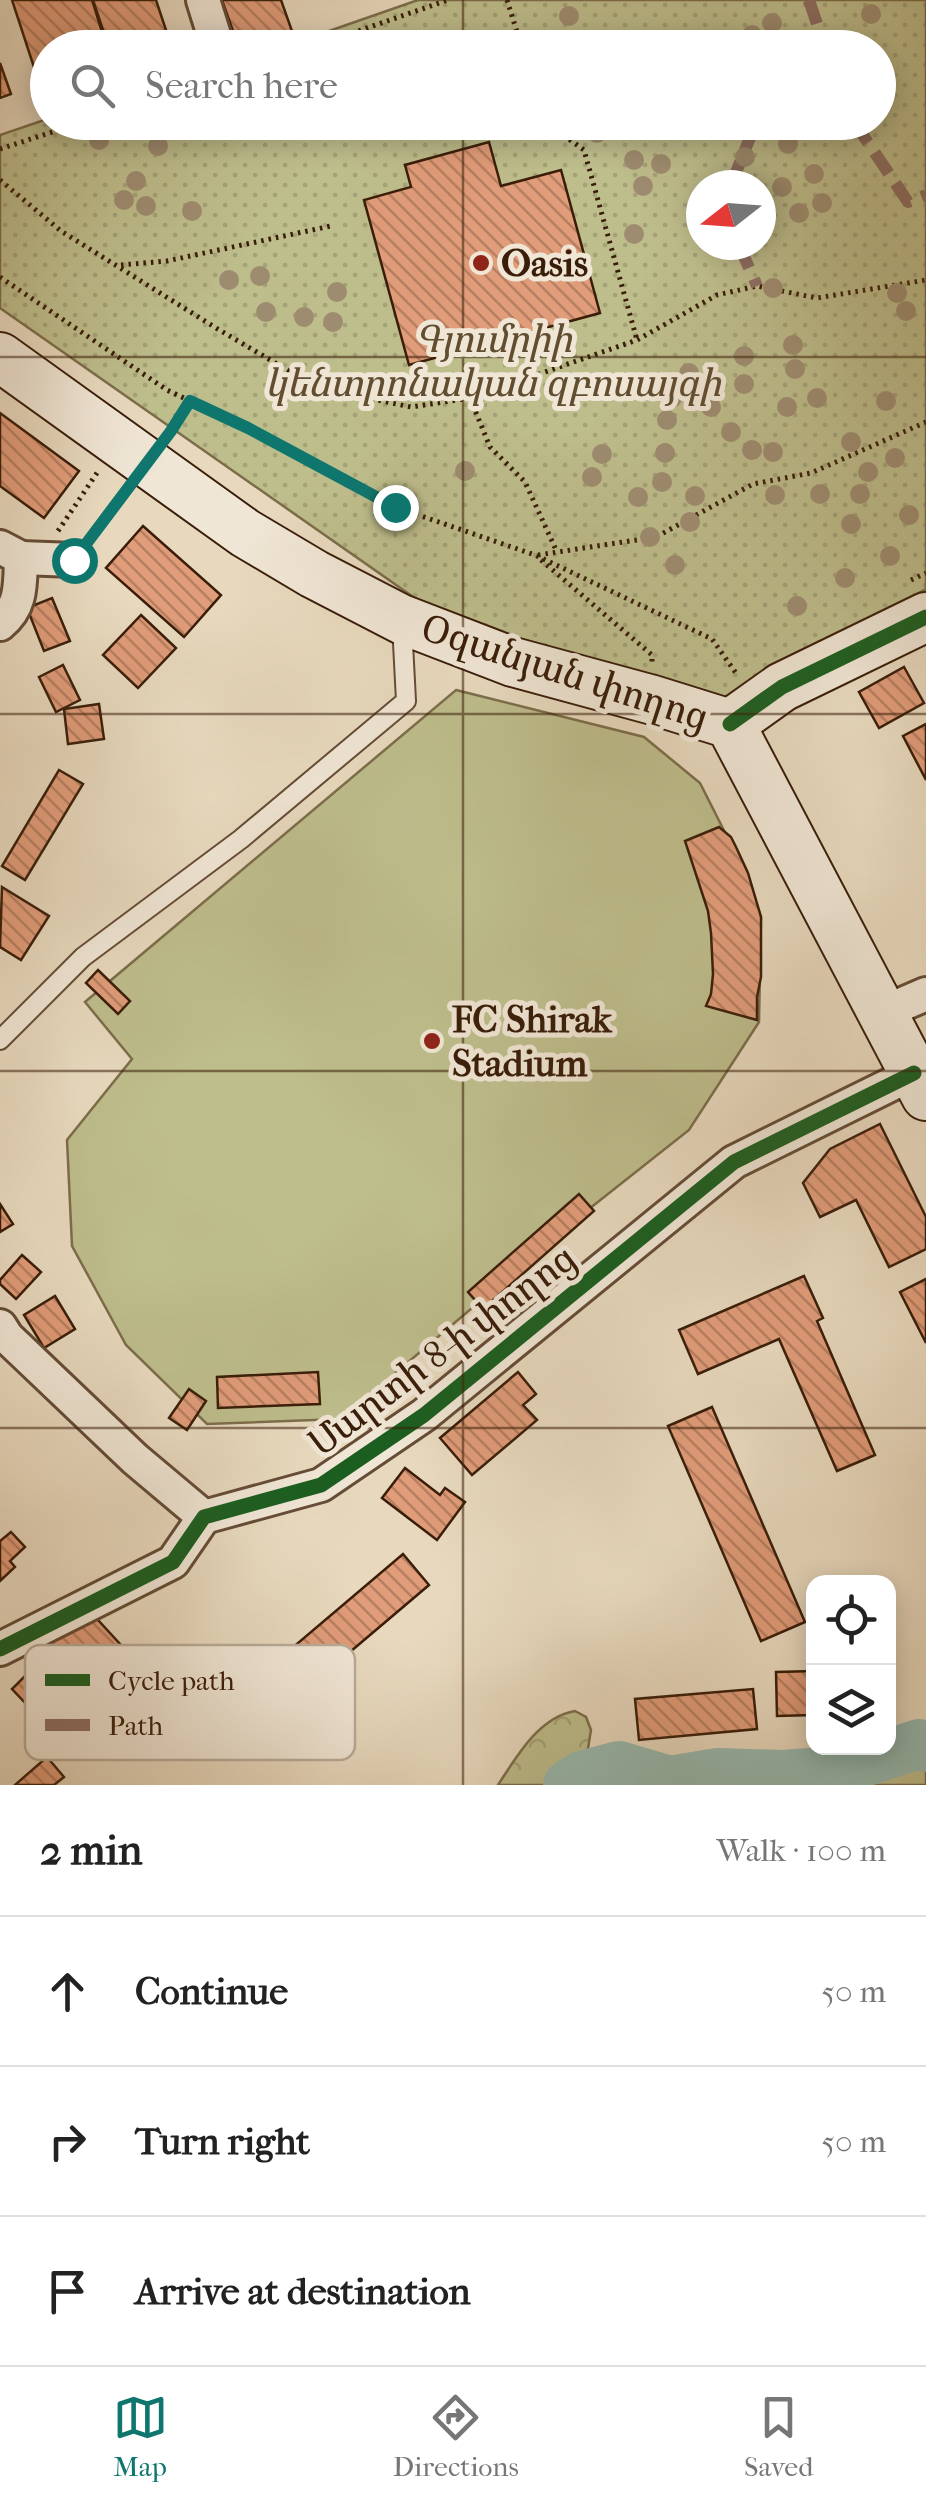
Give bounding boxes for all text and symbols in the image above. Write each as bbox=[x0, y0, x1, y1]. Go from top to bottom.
search box bbox=[30, 30, 896, 140]
icon: search bbox=[65, 58, 120, 113]
text: Search here bbox=[145, 63, 338, 108]
north arrow bbox=[686, 170, 776, 260]
place label: Oasis bbox=[501, 241, 588, 286]
marker: Oasis bbox=[470, 252, 492, 274]
park label: Գյումրիի կենտրոնական զբոսայգի bbox=[265, 317, 722, 407]
route end bbox=[373, 485, 419, 531]
route start bbox=[52, 538, 98, 584]
street label: Օզանյան փողոց bbox=[416, 605, 714, 740]
place label: FC Shirak Stadium bbox=[452, 997, 613, 1086]
marker: FC Shirak Stadium bbox=[421, 1030, 443, 1052]
street label: Մարտի 8-ի փողոց bbox=[300, 1235, 585, 1466]
map controls bbox=[806, 1575, 896, 1755]
button: locate bbox=[806, 1575, 896, 1665]
legend bbox=[25, 1645, 355, 1760]
text: Cycle path bbox=[108, 1664, 235, 1697]
button: layers bbox=[806, 1665, 896, 1755]
text: Path bbox=[108, 1709, 164, 1742]
text: 2 min bbox=[40, 1826, 142, 1875]
text: Walk · 100 m bbox=[716, 1832, 886, 1869]
icon: ahead bbox=[40, 1964, 95, 2019]
text: Continue bbox=[135, 1969, 288, 2014]
text: 50 m bbox=[821, 1973, 886, 2010]
icon: right bbox=[40, 2114, 95, 2169]
text: Turn right bbox=[135, 2119, 310, 2164]
text: 50 m bbox=[821, 2123, 886, 2160]
icon: arrive bbox=[40, 2264, 95, 2319]
text: Arrive at destination bbox=[135, 2269, 471, 2314]
tab: Map bbox=[113, 2390, 168, 2483]
tab: Directions bbox=[393, 2390, 519, 2483]
tab: Saved bbox=[744, 2390, 813, 2483]

